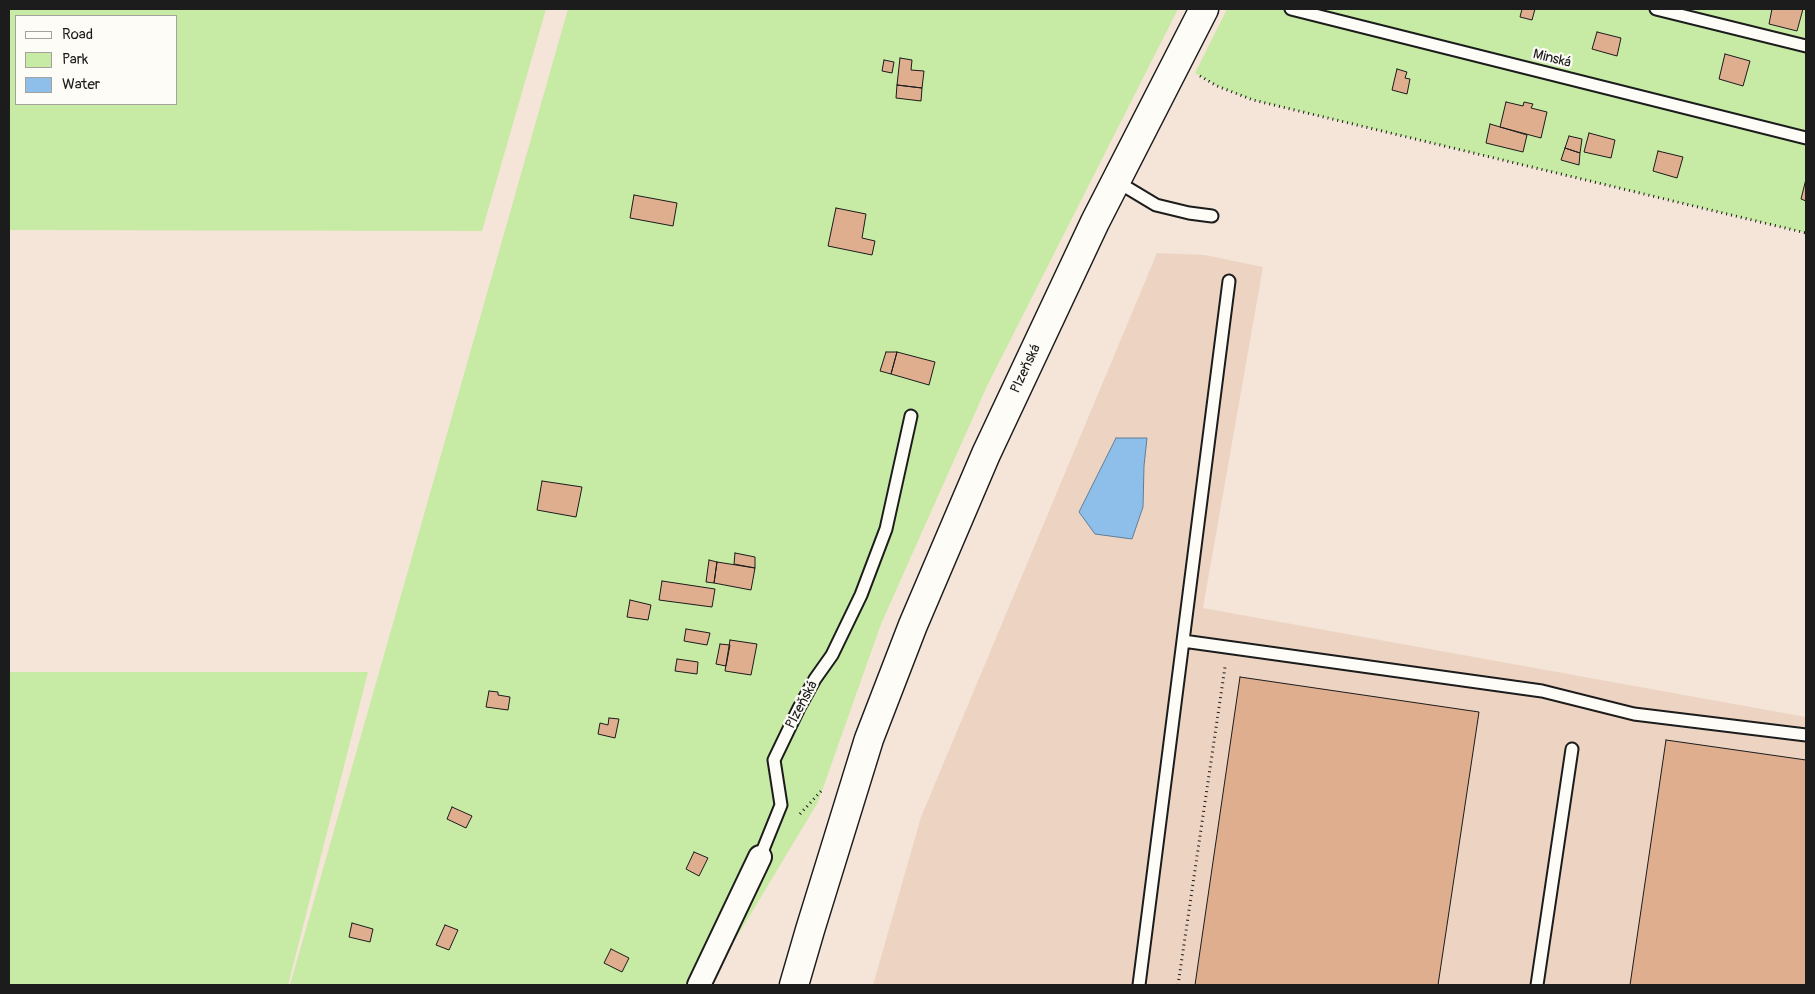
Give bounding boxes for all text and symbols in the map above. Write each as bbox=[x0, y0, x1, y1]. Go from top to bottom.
legend bbox=[15, 15, 178, 105]
text: Road bbox=[62, 25, 93, 44]
street label: Minská bbox=[1531, 46, 1573, 72]
text: Park bbox=[62, 50, 88, 69]
text: Water bbox=[62, 75, 100, 94]
street label: Plzeňská bbox=[1007, 342, 1045, 396]
street label: Plzeňská bbox=[782, 678, 822, 732]

